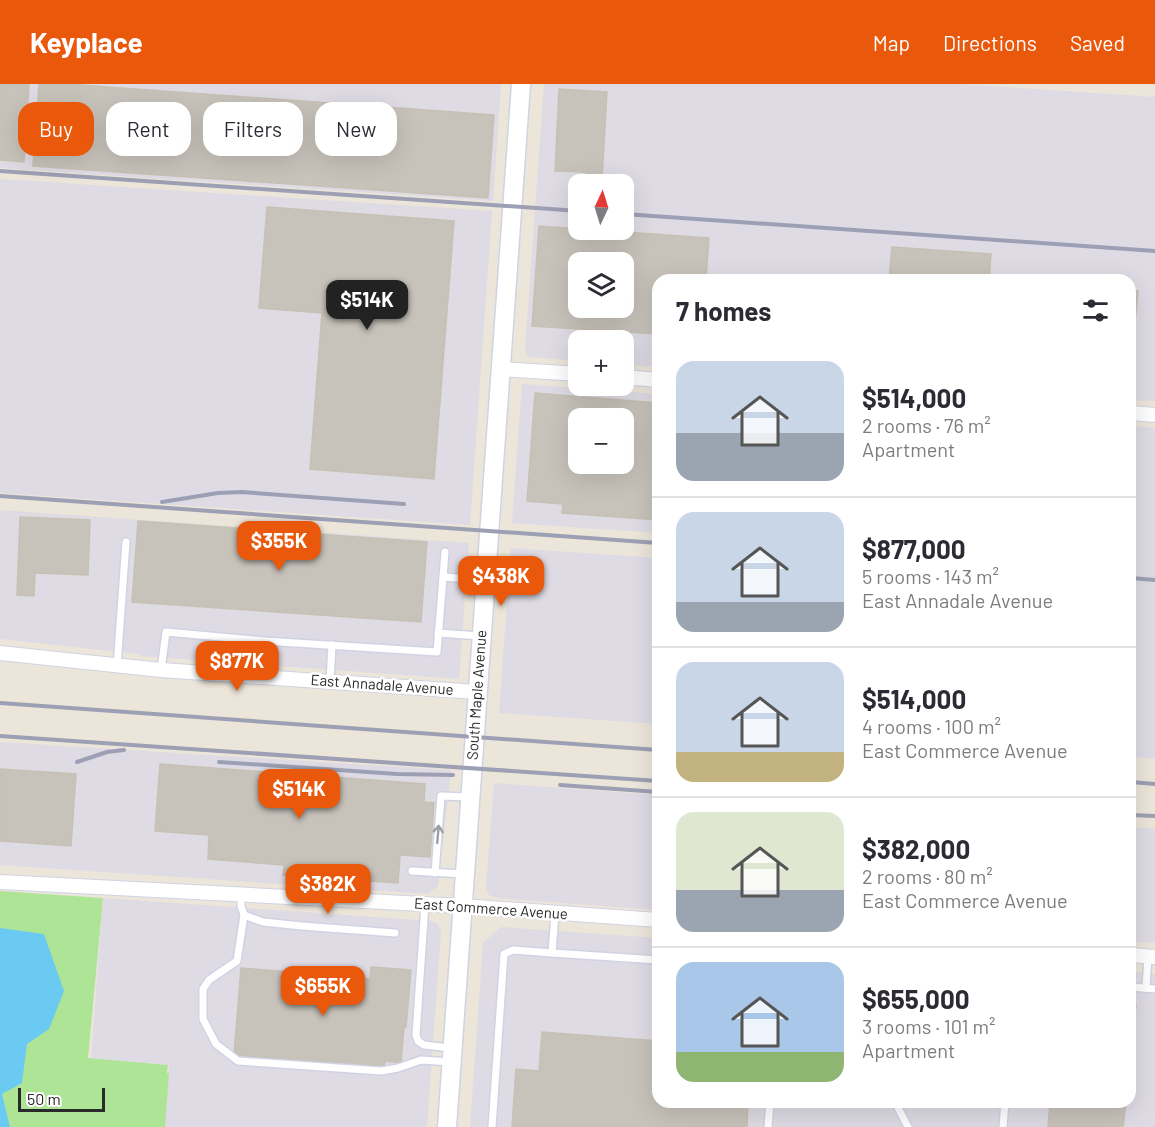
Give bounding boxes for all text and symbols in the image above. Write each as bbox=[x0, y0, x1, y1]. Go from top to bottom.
text: Keyplace bbox=[30, 25, 143, 59]
text: Map bbox=[873, 30, 910, 55]
text: Directions bbox=[943, 30, 1037, 55]
text: Saved bbox=[1070, 30, 1125, 55]
chip: Buy bbox=[18, 102, 94, 156]
chip: Rent bbox=[106, 102, 191, 156]
chip: Filters bbox=[203, 102, 303, 156]
chip: New bbox=[315, 102, 397, 156]
north arrow bbox=[568, 174, 634, 240]
map controls bbox=[568, 174, 634, 474]
button: layers bbox=[568, 252, 634, 318]
pin: $514K bbox=[325, 280, 409, 331]
text: $514K bbox=[340, 287, 394, 311]
icon: filters bbox=[1079, 294, 1112, 327]
text: 7 homes bbox=[676, 295, 771, 326]
button: + bbox=[568, 330, 634, 396]
text: $514,000 bbox=[862, 382, 966, 413]
icon: home bbox=[724, 385, 796, 457]
button: − bbox=[568, 408, 634, 474]
text: 2 rooms · 76 m² bbox=[862, 413, 991, 437]
text: Apartment bbox=[862, 437, 955, 461]
pin: $355K bbox=[237, 521, 321, 572]
text: $355K bbox=[251, 528, 307, 552]
text: $877,000 bbox=[862, 533, 966, 564]
icon: home bbox=[724, 536, 796, 608]
pin: $438K bbox=[459, 556, 543, 607]
text: $438K bbox=[472, 563, 530, 587]
text: 5 rooms · 143 m² bbox=[862, 564, 999, 588]
text: East Annadale Avenue bbox=[862, 588, 1053, 612]
street label: South Maple Avenue bbox=[462, 629, 490, 761]
pin: $877K bbox=[195, 641, 279, 692]
text: $877K bbox=[210, 648, 264, 672]
street label: East Annadale Avenue bbox=[310, 670, 454, 698]
text: $514,000 bbox=[862, 683, 966, 714]
icon: home bbox=[724, 686, 796, 758]
text: 4 rooms · 100 m² bbox=[862, 714, 1001, 738]
text: East Commerce Avenue bbox=[862, 738, 1068, 762]
pin: $514K bbox=[257, 769, 341, 820]
text: $514K bbox=[272, 776, 326, 800]
one-way arrow bbox=[433, 825, 444, 845]
text: $382,000 bbox=[862, 833, 970, 864]
icon: home bbox=[724, 836, 796, 908]
pin: $382K bbox=[286, 864, 370, 915]
text: 2 rooms · 80 m² bbox=[862, 864, 993, 888]
text: $382K bbox=[300, 871, 356, 895]
text: East Commerce Avenue bbox=[862, 888, 1068, 912]
street label: East Commerce Avenue bbox=[414, 894, 569, 922]
pin: $655K bbox=[281, 966, 365, 1017]
text: $655K bbox=[295, 973, 351, 997]
text: $655,000 bbox=[862, 983, 970, 1014]
icon: home bbox=[724, 986, 796, 1058]
text: 3 rooms · 101 m² bbox=[862, 1014, 995, 1038]
text: Apartment bbox=[862, 1038, 955, 1062]
scale bar bbox=[18, 1085, 105, 1112]
text: 50 m bbox=[27, 1089, 61, 1108]

